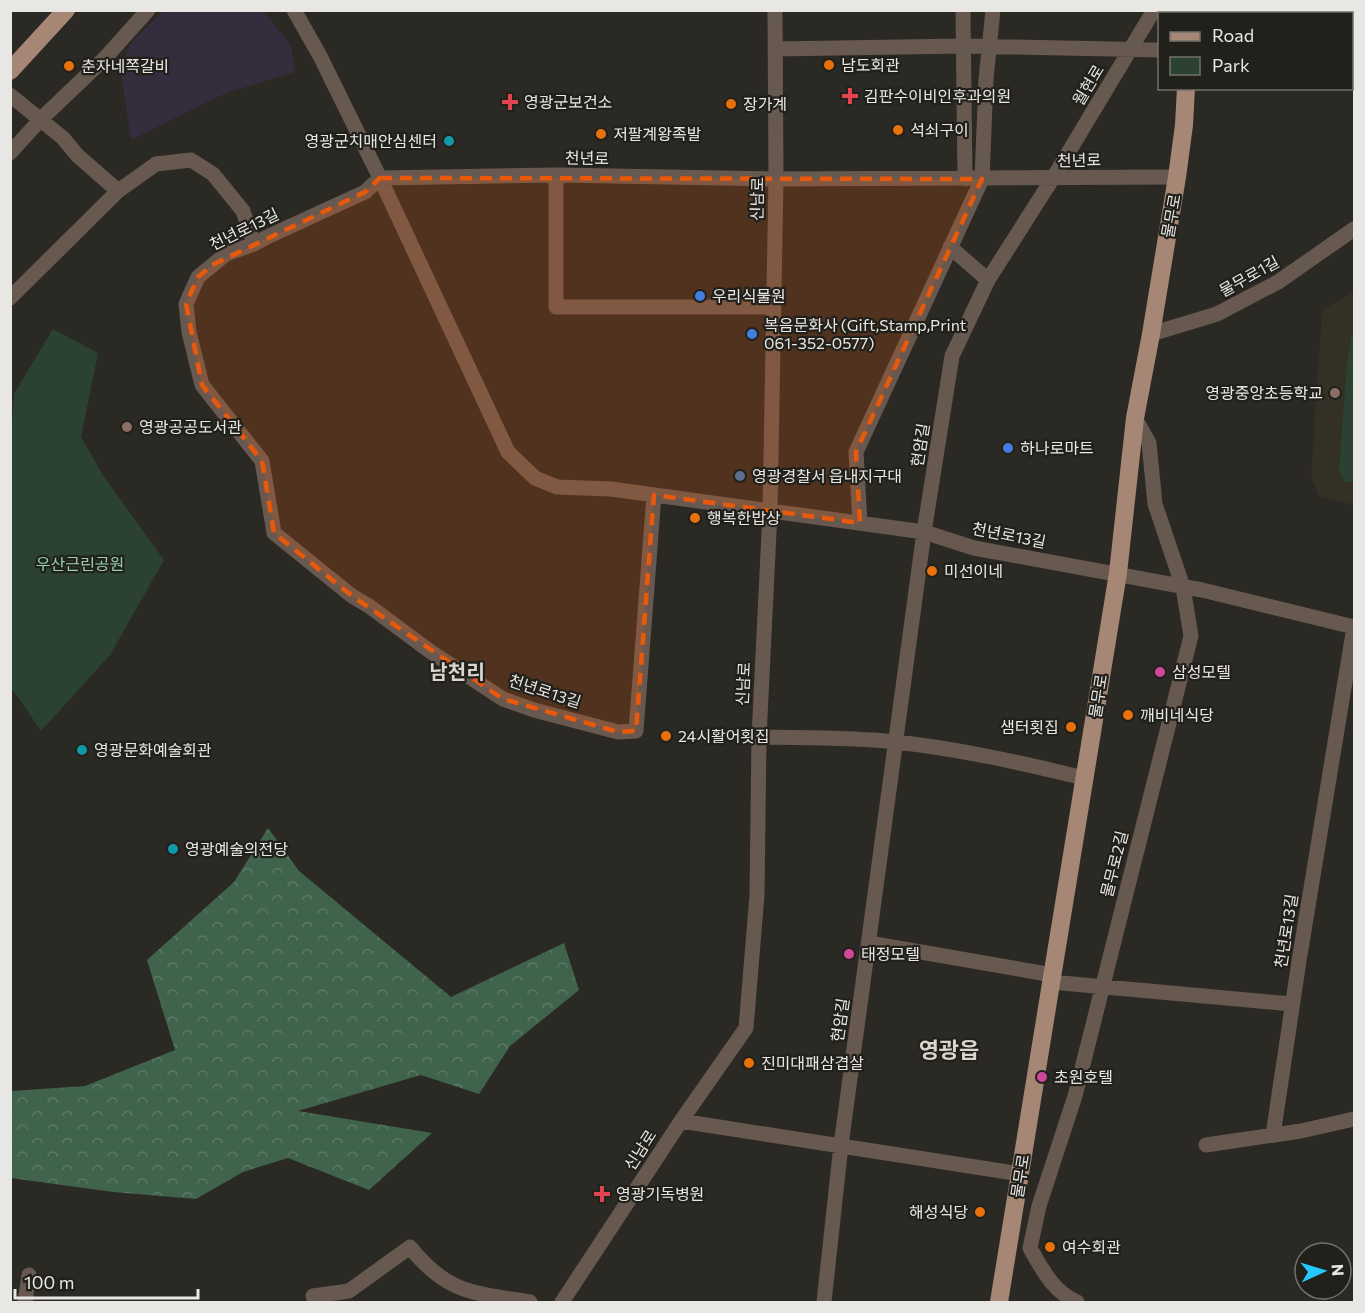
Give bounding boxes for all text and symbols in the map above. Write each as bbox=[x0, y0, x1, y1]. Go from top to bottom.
legend bbox=[1158, 12, 1353, 90]
text: Road bbox=[1212, 24, 1254, 46]
text: Park bbox=[1212, 54, 1250, 76]
place label: 남도회관 bbox=[841, 55, 900, 74]
place label: 춘자네쪽갈비 bbox=[81, 56, 169, 75]
marker: 남도회관 bbox=[822, 58, 836, 72]
marker: 춘자네쪽갈비 bbox=[62, 59, 76, 73]
street label: 월현로 bbox=[1068, 61, 1107, 109]
place label: 김판수이비인후과의원 bbox=[864, 86, 1011, 105]
marker: 김판수이비인후과의원 bbox=[841, 87, 859, 105]
place label: 영광군보건소 bbox=[524, 92, 612, 111]
marker: 영광군보건소 bbox=[501, 93, 519, 111]
place label: 장가계 bbox=[743, 94, 787, 113]
marker: 장가계 bbox=[724, 97, 738, 111]
place label: 석쇠구이 bbox=[910, 120, 969, 139]
marker: 석쇠구이 bbox=[891, 123, 905, 137]
place label: 저팔계왕족발 bbox=[613, 124, 702, 143]
marker: 저팔계왕족발 bbox=[594, 127, 608, 141]
place label: 영광군치매안심센터 bbox=[305, 131, 437, 150]
marker: 영광군치매안심센터 bbox=[442, 134, 456, 148]
street label: 천년로 bbox=[565, 148, 610, 167]
street label: 천년로 bbox=[1057, 150, 1102, 169]
street label: 신남로 bbox=[747, 176, 766, 221]
street label: 물무로 bbox=[1157, 192, 1184, 239]
street label: 천년로13길 bbox=[206, 204, 282, 253]
street label: 물무로1길 bbox=[1215, 251, 1282, 300]
place label: 우리식물원 bbox=[712, 286, 786, 305]
marker: 우리식물원 bbox=[693, 289, 707, 303]
place label: 복음문화사 (Gift,Stamp,Print 061-352-0577) bbox=[764, 315, 967, 352]
marker: 복음문화사 (Gift,Stamp,Print 061-352-0577) bbox=[745, 327, 759, 341]
place label: 영광중앙초등학교 bbox=[1205, 383, 1323, 402]
marker: 영광중앙초등학교 bbox=[1328, 386, 1342, 400]
place label: 영광공공도서관 bbox=[139, 417, 242, 436]
marker: 영광공공도서관 bbox=[120, 420, 134, 434]
street label: 현암길 bbox=[907, 422, 932, 468]
place label: 하나로마트 bbox=[1020, 438, 1094, 457]
marker: 하나로마트 bbox=[1001, 441, 1015, 455]
place label: 영광경찰서 읍내지구대 bbox=[752, 466, 902, 485]
marker: 영광경찰서 읍내지구대 bbox=[733, 469, 747, 483]
place label: 행복한밥상 bbox=[707, 508, 781, 527]
marker: 행복한밥상 bbox=[688, 511, 702, 525]
street label: 천년로13길 bbox=[971, 518, 1048, 551]
park label: 우산근린공원 bbox=[36, 554, 124, 573]
place label: 미선이네 bbox=[944, 561, 1003, 580]
marker: 미선이네 bbox=[925, 564, 939, 578]
district label: 남천리 bbox=[429, 659, 485, 683]
street label: 신남로 bbox=[732, 661, 753, 707]
place label: 삼성모텔 bbox=[1172, 662, 1231, 681]
marker: 삼성모텔 bbox=[1153, 665, 1167, 679]
street label: 천년로13길 bbox=[507, 670, 584, 711]
street label: 물무로 bbox=[1085, 672, 1110, 719]
place label: 깨비네식당 bbox=[1140, 705, 1214, 724]
marker: 깨비네식당 bbox=[1121, 708, 1135, 722]
place label: 샘터횟집 bbox=[1000, 717, 1059, 736]
marker: 샘터횟집 bbox=[1064, 720, 1078, 734]
place label: 24시활어횟집 bbox=[678, 726, 770, 745]
marker: 24시활어횟집 bbox=[659, 729, 673, 743]
place label: 영광문화예술회관 bbox=[94, 740, 212, 759]
marker: 영광문화예술회관 bbox=[75, 743, 89, 757]
street label: 물무로2길 bbox=[1096, 829, 1131, 899]
place label: 영광예술의전당 bbox=[185, 839, 288, 858]
marker: 영광예술의전당 bbox=[166, 842, 180, 856]
street label: 천년로13길 bbox=[1270, 892, 1301, 969]
place label: 태정모텔 bbox=[861, 944, 920, 963]
marker: 태정모텔 bbox=[842, 947, 856, 961]
street label: 현암길 bbox=[827, 997, 852, 1043]
district label: 영광읍 bbox=[919, 1036, 979, 1063]
place label: 진미대패삼겹살 bbox=[761, 1053, 864, 1072]
marker: 진미대패삼겹살 bbox=[742, 1056, 756, 1070]
place label: 초원호텔 bbox=[1054, 1067, 1113, 1086]
marker: 초원호텔 bbox=[1035, 1070, 1049, 1084]
street label: 신남로 bbox=[620, 1126, 660, 1173]
street label: 물무로 bbox=[1007, 1152, 1032, 1199]
place label: 영광기독병원 bbox=[616, 1184, 704, 1203]
marker: 영광기독병원 bbox=[593, 1185, 611, 1203]
place label: 해성식당 bbox=[909, 1202, 968, 1221]
marker: 해성식당 bbox=[973, 1205, 987, 1219]
place label: 여수회관 bbox=[1062, 1237, 1121, 1256]
marker: 여수회관 bbox=[1043, 1240, 1057, 1254]
north arrow bbox=[1293, 1241, 1353, 1301]
scale bar bbox=[15, 1262, 198, 1300]
text: N bbox=[1329, 1263, 1348, 1277]
text: 100 m bbox=[24, 1271, 74, 1293]

